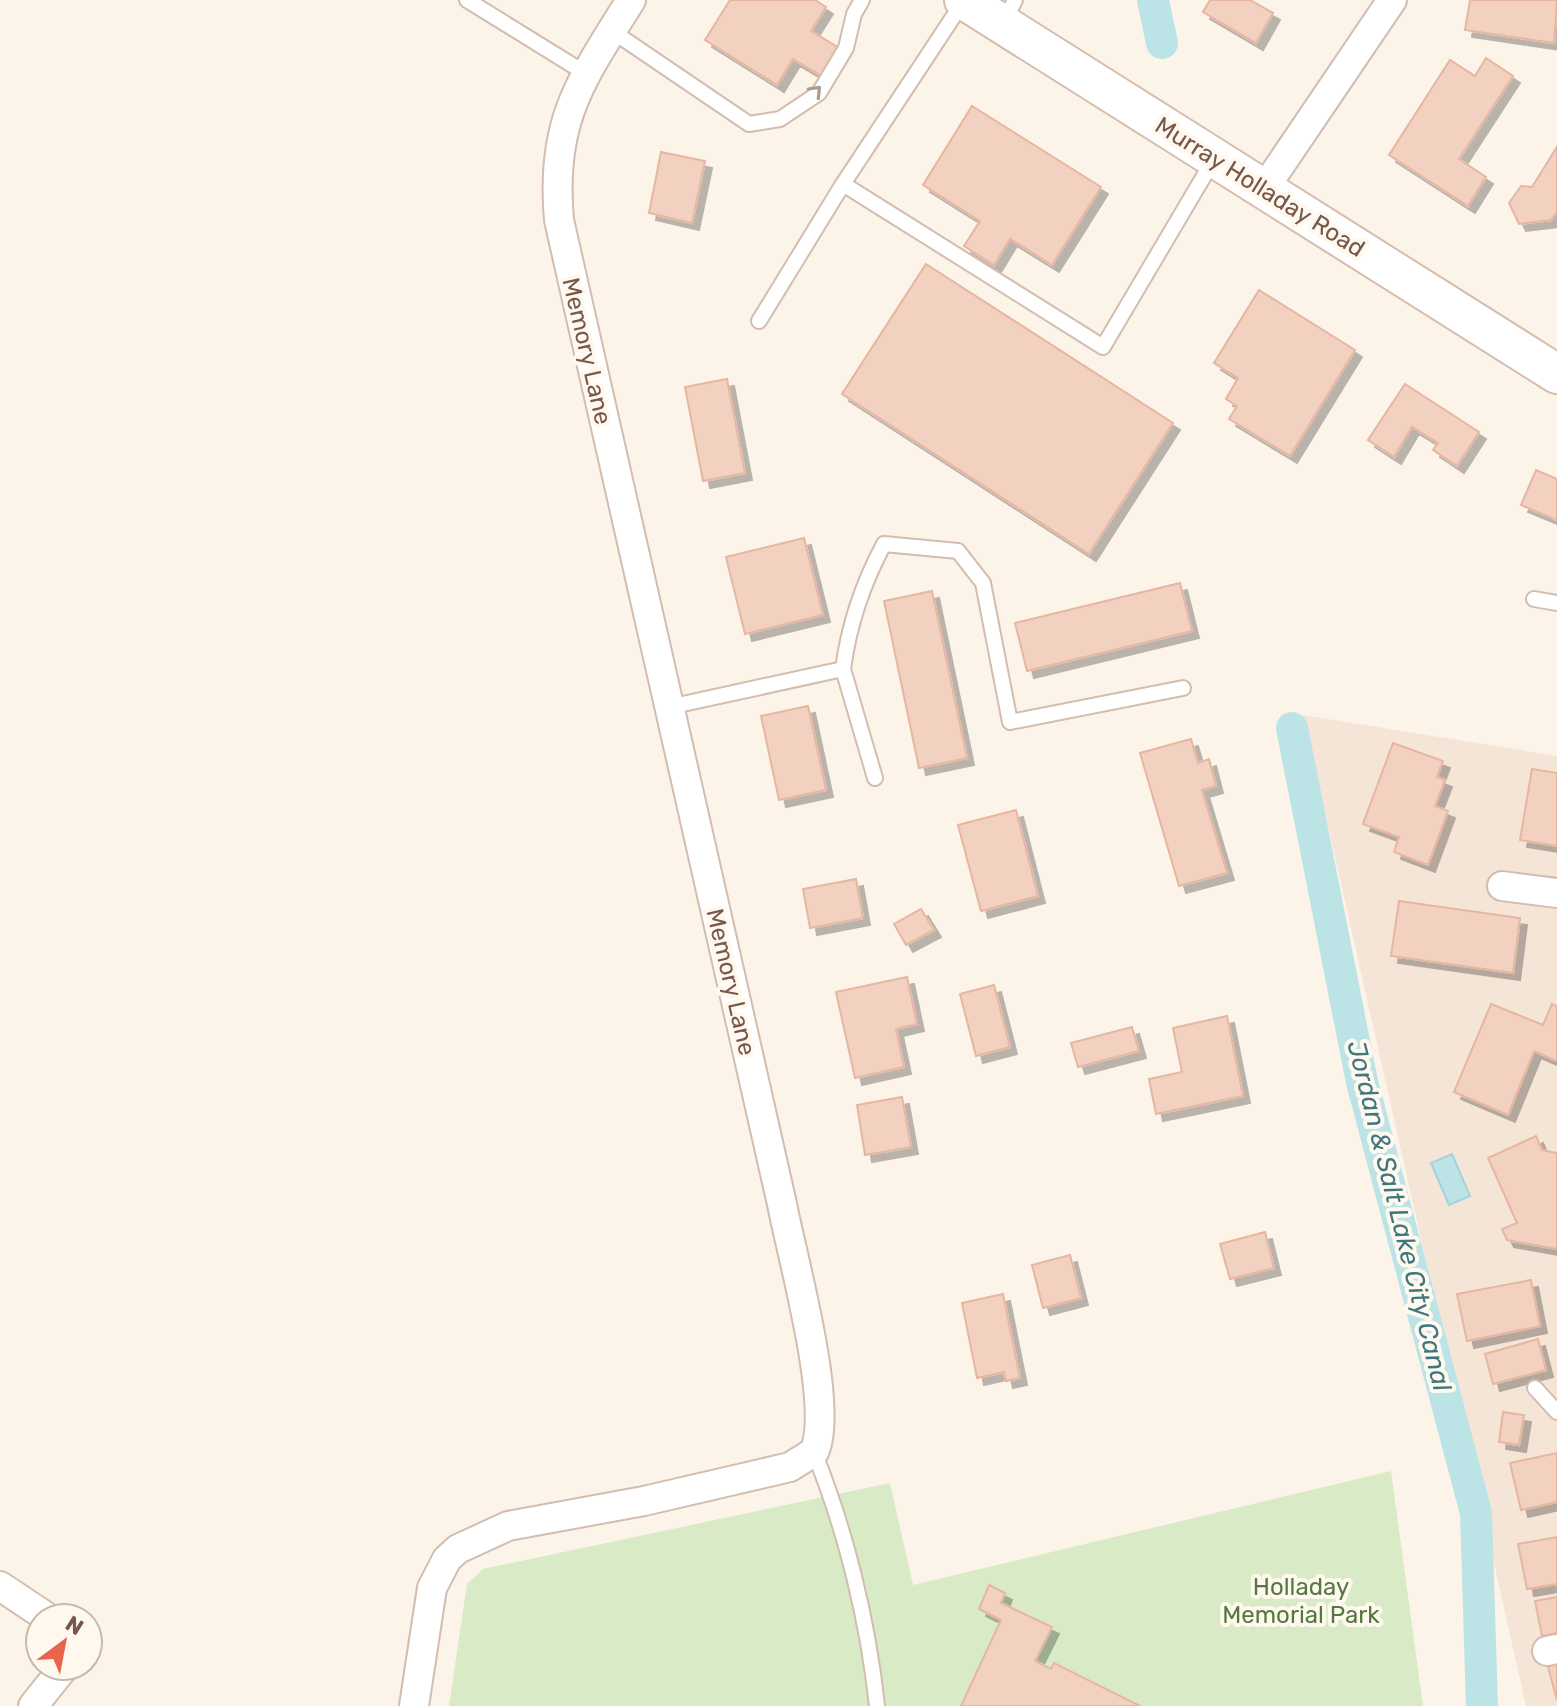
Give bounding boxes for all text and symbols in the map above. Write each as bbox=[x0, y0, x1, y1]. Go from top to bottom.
one-way arrow bbox=[807, 86, 822, 100]
street label: Murray Holladay Road bbox=[1150, 111, 1370, 263]
street label: Memory Lane bbox=[556, 275, 618, 427]
street label: Memory Lane bbox=[700, 906, 762, 1058]
water label: Jordan & Salt Lake City Canal bbox=[1340, 1038, 1458, 1395]
park label: Holladay Memorial Park bbox=[1222, 1573, 1380, 1629]
north arrow bbox=[24, 1602, 104, 1682]
text: N bbox=[60, 1610, 88, 1641]

